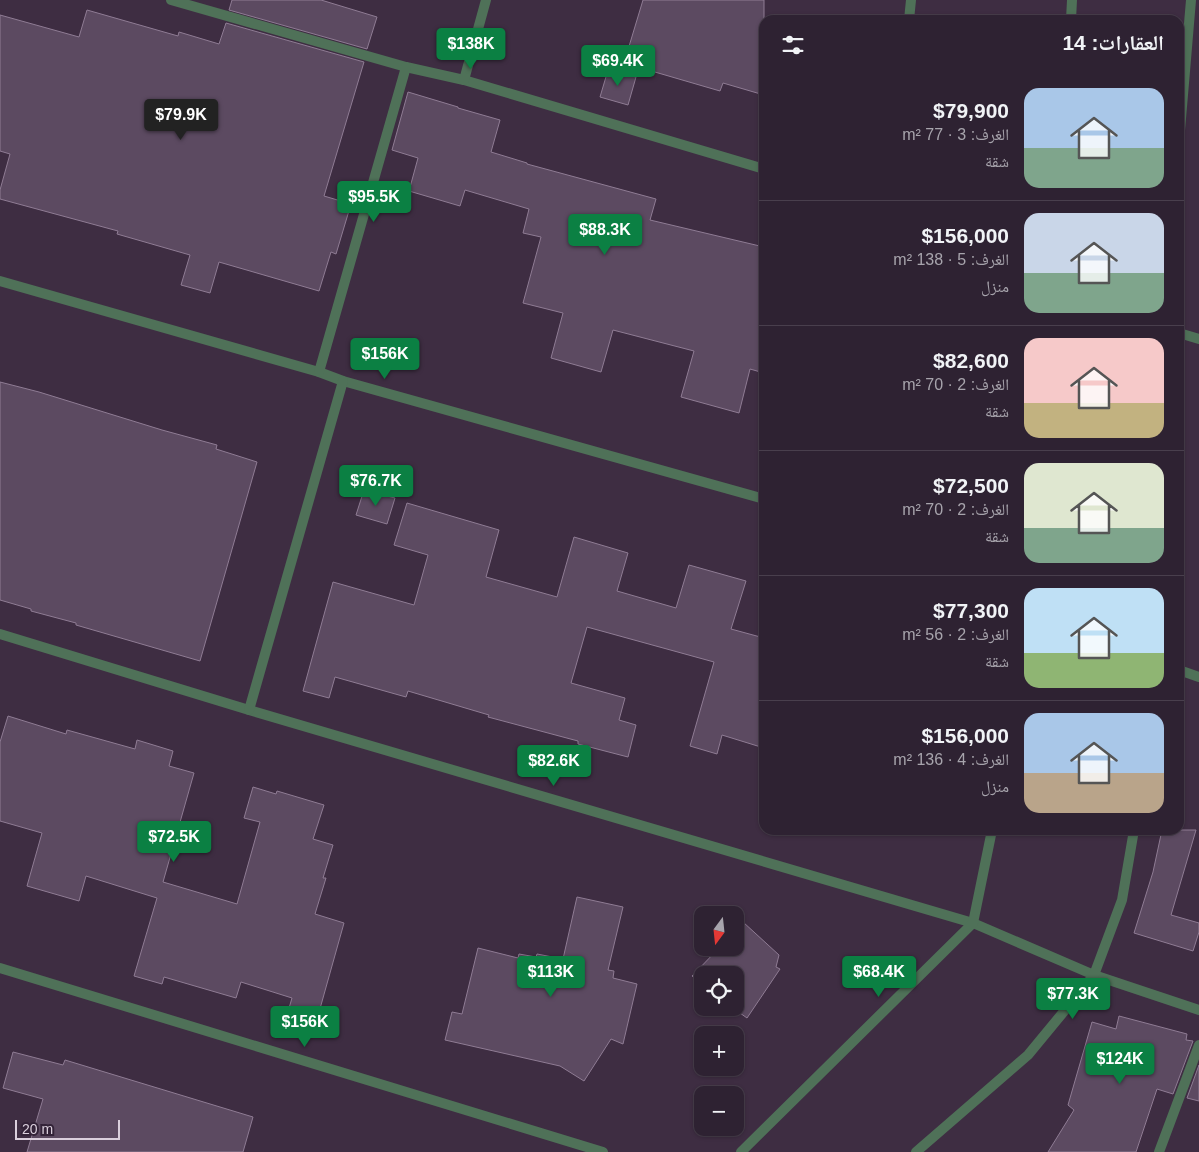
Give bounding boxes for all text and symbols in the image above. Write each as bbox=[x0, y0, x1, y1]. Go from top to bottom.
pin: $138K bbox=[436, 28, 506, 70]
icon: filters bbox=[779, 31, 807, 59]
text: العقارات: 14 bbox=[1062, 31, 1164, 54]
text: $138K bbox=[447, 35, 495, 52]
pin: $69.4K bbox=[577, 44, 659, 87]
text: $69.4K bbox=[592, 52, 644, 69]
pin: $79.9K bbox=[140, 98, 222, 141]
text: $79,900 bbox=[933, 99, 1009, 122]
text: $79.9K bbox=[155, 106, 207, 123]
icon: home bbox=[1064, 108, 1124, 168]
text: الغرف: 3 · 77 m² bbox=[902, 126, 1009, 143]
text: شقة bbox=[985, 153, 1009, 170]
pin: $95.5K bbox=[333, 180, 415, 223]
text: $95.5K bbox=[348, 188, 400, 205]
pin: $88.3K bbox=[564, 214, 646, 256]
text: $88.3K bbox=[579, 221, 631, 238]
text: $156,000 bbox=[921, 224, 1009, 247]
icon: home bbox=[1064, 233, 1124, 293]
text: الغرف: 5 · 138 m² bbox=[893, 251, 1009, 268]
text: منزل bbox=[981, 278, 1009, 295]
pin: $156K bbox=[350, 338, 420, 380]
text: $156K bbox=[361, 345, 409, 362]
text: $82,600 bbox=[933, 349, 1009, 372]
icon: home bbox=[1064, 358, 1124, 418]
text: الغرف: 2 · 70 m² bbox=[902, 376, 1009, 393]
text: شقة bbox=[985, 403, 1009, 420]
pin: $76.7K bbox=[335, 464, 417, 507]
text: $76.7K bbox=[350, 472, 402, 489]
text: $72,500 bbox=[933, 474, 1009, 497]
icon: home bbox=[1064, 483, 1124, 543]
text: الغرف: 2 · 70 m² bbox=[902, 501, 1009, 518]
text: شقة bbox=[985, 528, 1009, 545]
text: $77,300 bbox=[933, 599, 1009, 622]
icon: home bbox=[1064, 608, 1124, 668]
text: الغرف: 2 · 56 m² bbox=[902, 626, 1009, 643]
text: شقة bbox=[985, 653, 1009, 670]
text: $156,000 bbox=[921, 724, 1009, 747]
icon: home bbox=[1064, 733, 1124, 793]
pin: $82.6K bbox=[513, 744, 595, 787]
text: الغرف: 4 · 136 m² bbox=[893, 751, 1009, 768]
text: $82.6K bbox=[528, 752, 580, 769]
text: منزل bbox=[981, 778, 1009, 795]
pin: $72.5K bbox=[133, 820, 215, 863]
text: $72.5K bbox=[148, 828, 200, 845]
north arrow bbox=[694, 906, 744, 956]
map controls bbox=[694, 906, 744, 1136]
pin: $113K bbox=[516, 956, 586, 998]
pin: $68.4K bbox=[838, 956, 920, 998]
text: $113K bbox=[528, 963, 574, 980]
text: $68.4K bbox=[853, 963, 905, 980]
button: locate bbox=[694, 966, 744, 1016]
pin: $77.3K bbox=[1032, 978, 1114, 1020]
text: $77.3K bbox=[1047, 985, 1099, 1002]
pin: $156K bbox=[270, 1006, 340, 1048]
text: $156K bbox=[281, 1013, 329, 1030]
button: + bbox=[694, 1026, 744, 1076]
pin: $124K bbox=[1085, 1042, 1155, 1085]
text: $124K bbox=[1096, 1050, 1144, 1067]
button: − bbox=[694, 1086, 744, 1136]
scale bar bbox=[15, 1117, 120, 1140]
text: 20 m bbox=[22, 1121, 53, 1137]

